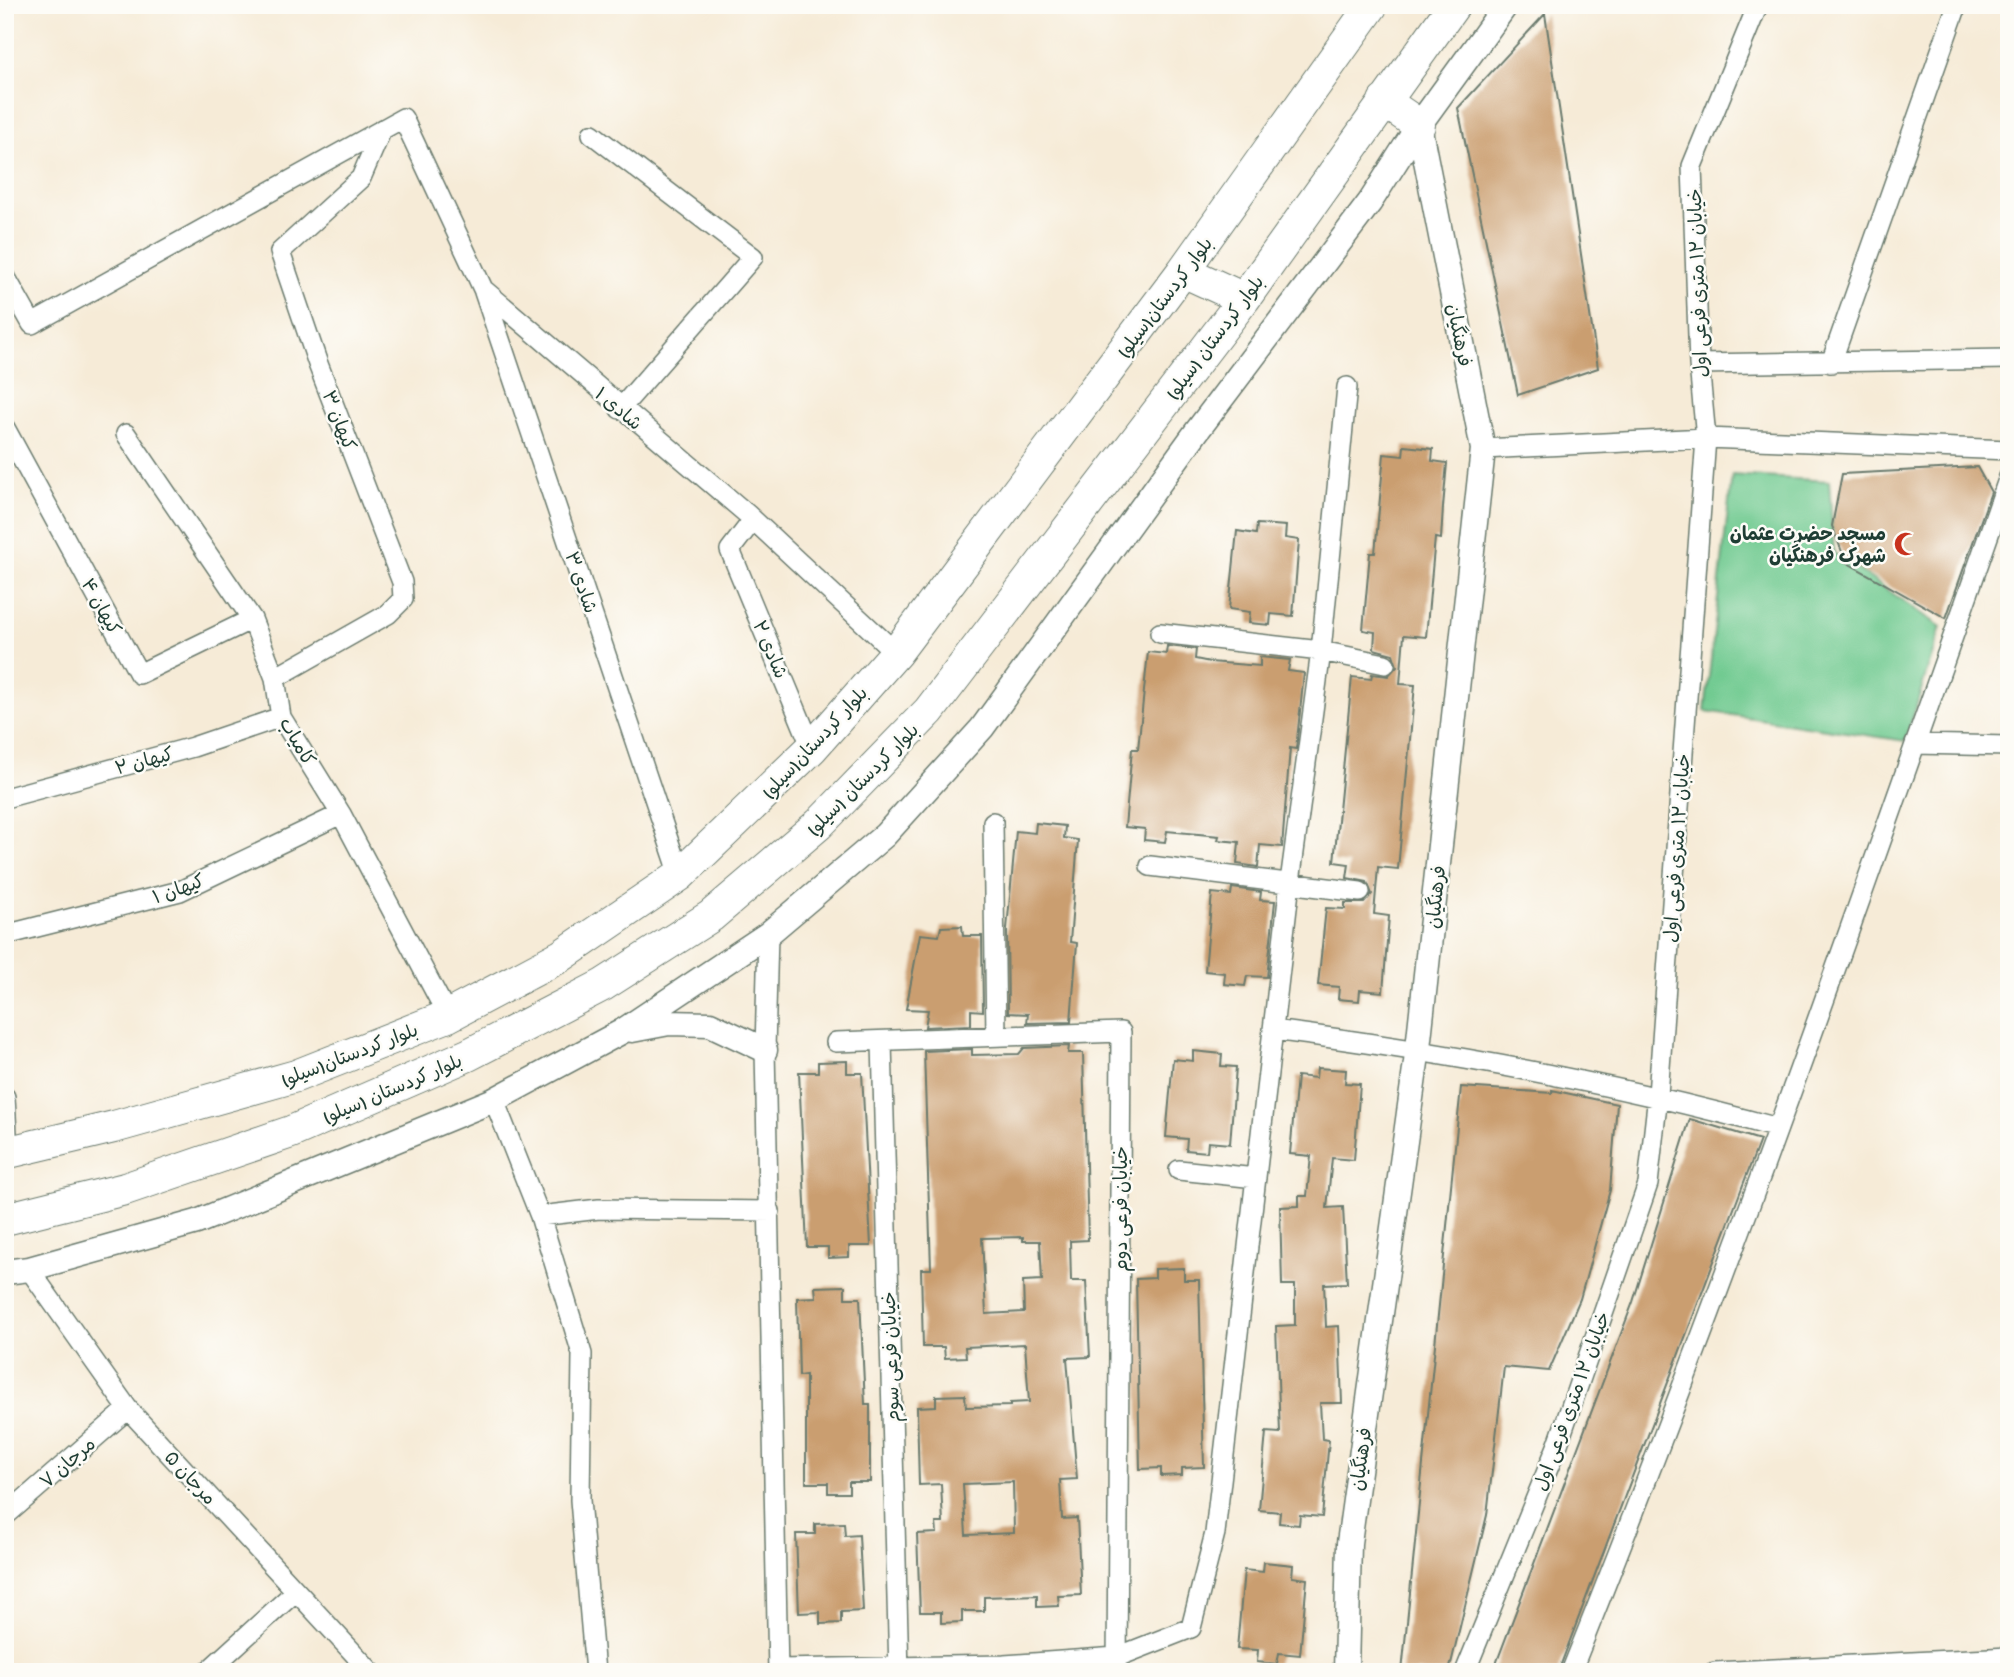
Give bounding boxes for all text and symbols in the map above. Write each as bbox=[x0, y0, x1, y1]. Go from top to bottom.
street label: خیابان ۱۲ متری فرعی اول bbox=[1686, 188, 1715, 378]
street label: بلوار کردستان(سیلو) bbox=[1114, 234, 1220, 364]
street label: بلوار کردستان (سیلو) bbox=[1163, 272, 1271, 406]
street label: فرهنگیان bbox=[1439, 302, 1476, 369]
street label: شادی ۱ bbox=[588, 384, 645, 437]
street label: کیهان ۳ bbox=[315, 388, 359, 454]
place label: مسجد حضرت عثمان شهرک فرهنگیان bbox=[1730, 525, 1886, 570]
mosque icon: مسجد حضرت عثمان شهرک فرهنگیان bbox=[1892, 530, 1920, 558]
street label: شادی ۳ bbox=[557, 549, 600, 617]
street label: کیهان ۴ bbox=[74, 575, 124, 640]
street label: شادی ۲ bbox=[745, 618, 790, 683]
street label: بلوار کردستان(سیلو) bbox=[759, 683, 875, 805]
street label: کامیاب bbox=[272, 714, 318, 771]
street label: بلوار کردستان (سیلو) bbox=[803, 720, 926, 843]
street label: کیهان ۲ bbox=[113, 745, 177, 782]
street label: خیابان ۱۲ متری فرعی اول bbox=[1661, 753, 1698, 943]
street label: فرهنگیان bbox=[1422, 864, 1453, 930]
street label: کیهان ۱ bbox=[150, 871, 208, 911]
street label: بلوار کردستان(سیلو) bbox=[278, 1020, 422, 1094]
street label: بلوار کردستان (سیلو) bbox=[320, 1051, 467, 1131]
street label: خیابان فرعی دوم bbox=[1112, 1146, 1135, 1272]
street label: خیابان فرعی سوم bbox=[880, 1291, 907, 1423]
street label: خیابان ۱۲ متری فرعی اول bbox=[1531, 1309, 1617, 1495]
street label: فرهنگیان bbox=[1346, 1426, 1379, 1493]
street label: مرجان ۷ bbox=[37, 1434, 102, 1495]
street label: مرجان ۵ bbox=[158, 1447, 219, 1511]

